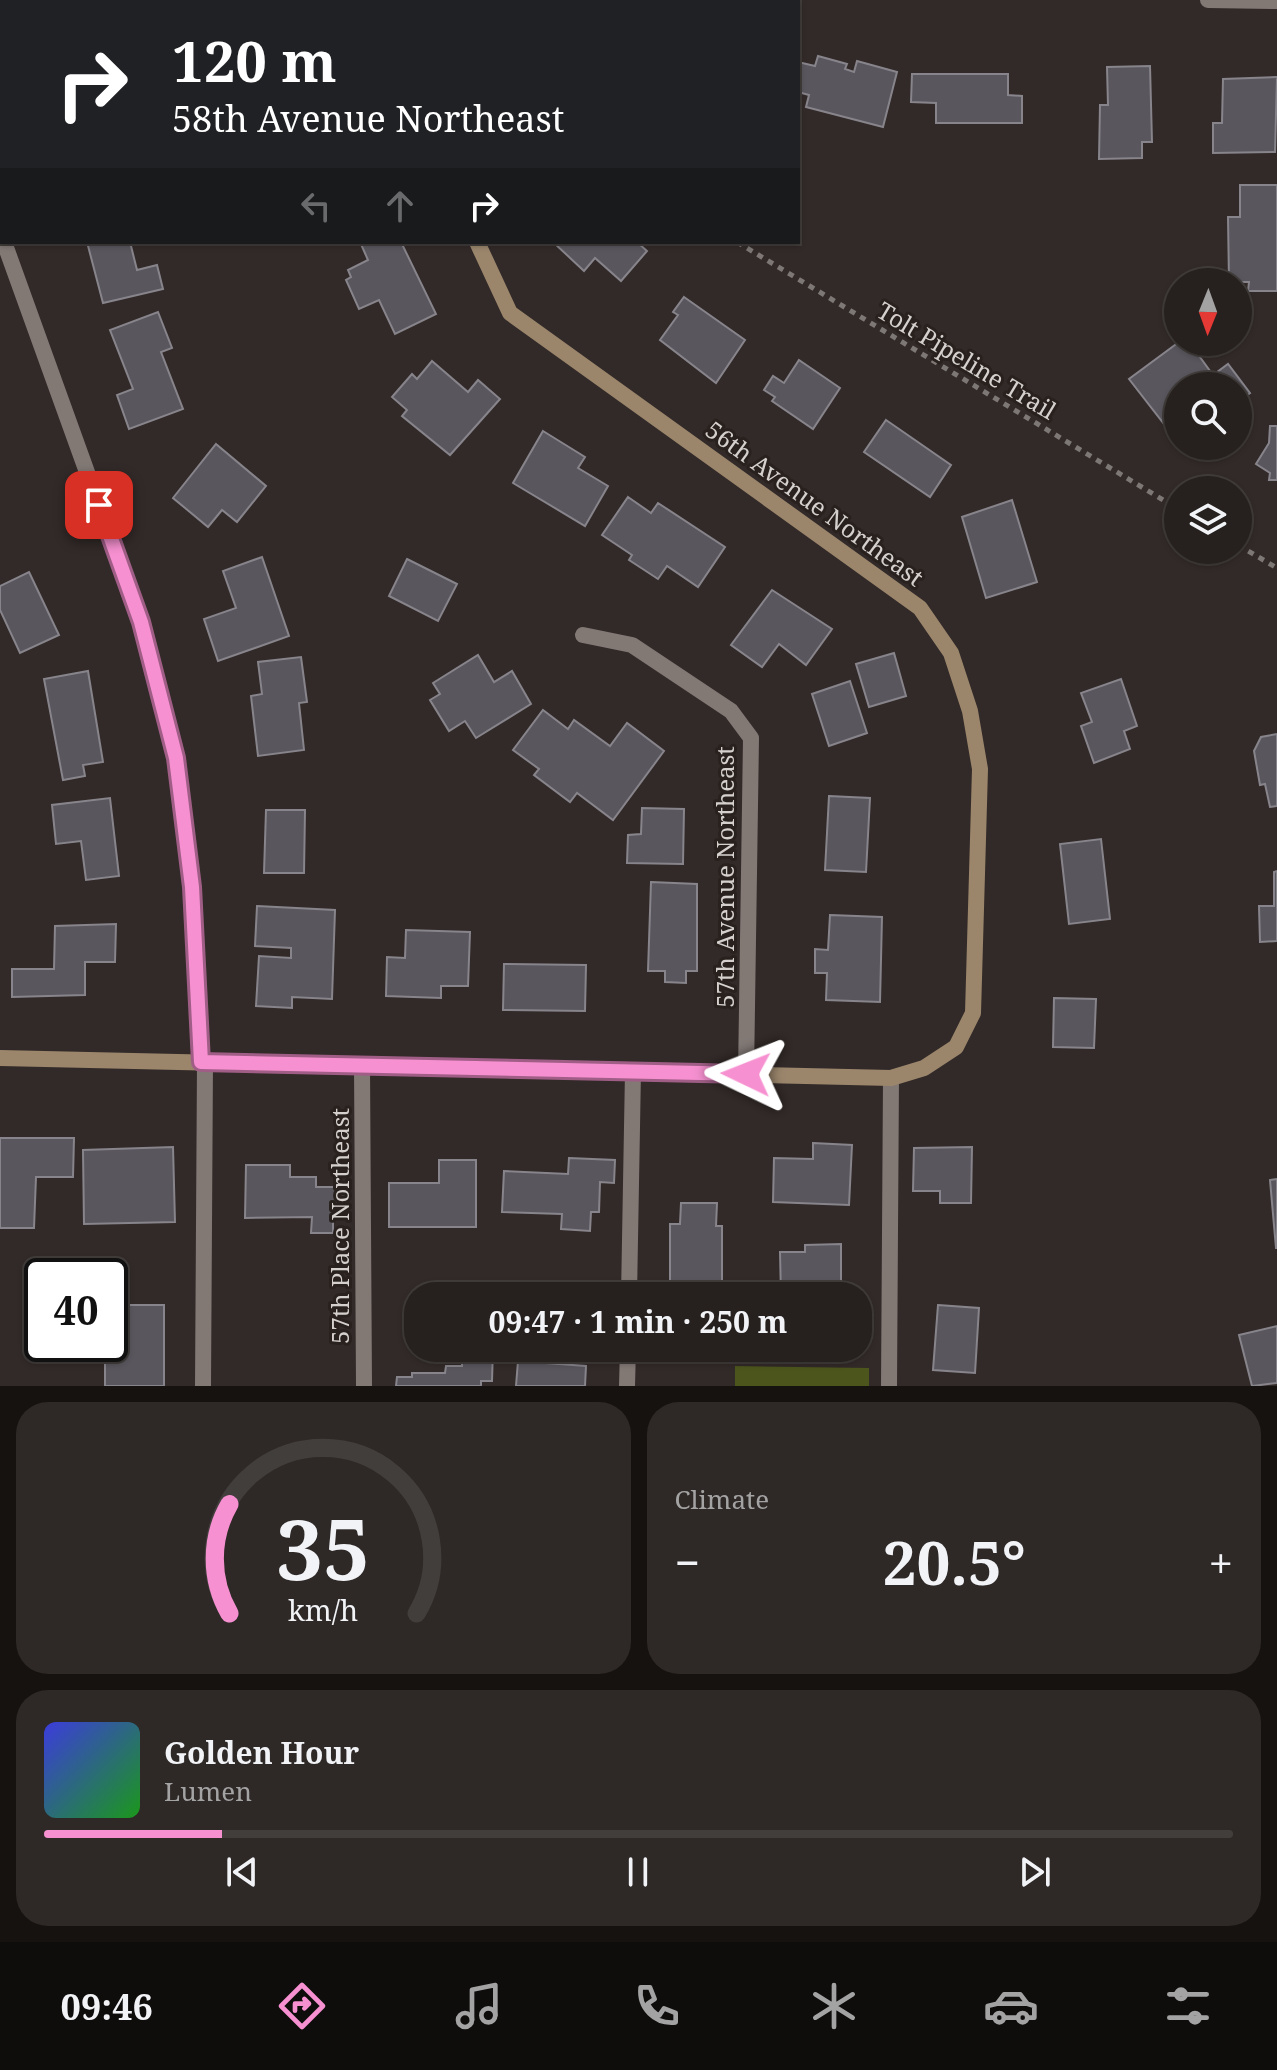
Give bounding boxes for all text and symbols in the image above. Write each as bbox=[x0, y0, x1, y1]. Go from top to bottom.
text: 120 m bbox=[172, 22, 337, 98]
icon: right bbox=[40, 32, 144, 136]
text: 58th Avenue Northeast bbox=[172, 94, 564, 143]
icon: left bbox=[294, 184, 338, 228]
icon: ahead bbox=[378, 184, 422, 228]
icon: right bbox=[462, 184, 506, 228]
north arrow bbox=[1164, 268, 1252, 356]
map controls bbox=[1164, 268, 1252, 564]
street label: Tolt Pipeline Trail bbox=[871, 294, 1063, 427]
button: search bbox=[1164, 372, 1252, 460]
street label: 56th Avenue Northeast bbox=[699, 413, 931, 593]
pin bbox=[65, 471, 133, 539]
button: layers bbox=[1164, 476, 1252, 564]
icon: arrive bbox=[77, 483, 121, 527]
street label: 57th Avenue Northeast bbox=[708, 746, 741, 1008]
position arrow bbox=[704, 1032, 788, 1116]
street label: 57th Place Northeast bbox=[323, 1108, 356, 1344]
speed limit sign: 40 bbox=[24, 1258, 128, 1362]
text: 09:47 · 1 min · 250 m bbox=[489, 1301, 787, 1342]
text: Climate bbox=[675, 1481, 769, 1517]
text: 35 bbox=[276, 1491, 370, 1604]
text: 20.5° bbox=[883, 1521, 1026, 1603]
text: − bbox=[675, 1532, 700, 1592]
text: + bbox=[1208, 1532, 1233, 1592]
text: km/h bbox=[288, 1590, 358, 1629]
text: Golden Hour bbox=[164, 1732, 359, 1773]
text: Lumen bbox=[164, 1773, 252, 1809]
icon: previous bbox=[220, 1850, 264, 1894]
icon: pause bbox=[616, 1850, 660, 1894]
icon: next bbox=[1013, 1850, 1057, 1894]
icon: directions bbox=[274, 1978, 330, 2034]
icon: music bbox=[451, 1978, 507, 2034]
icon: phone bbox=[629, 1978, 685, 2034]
icon: climate bbox=[806, 1978, 862, 2034]
icon: car bbox=[983, 1978, 1039, 2034]
icon: filters bbox=[1160, 1978, 1216, 2034]
text: 09:46 bbox=[61, 1982, 153, 2031]

